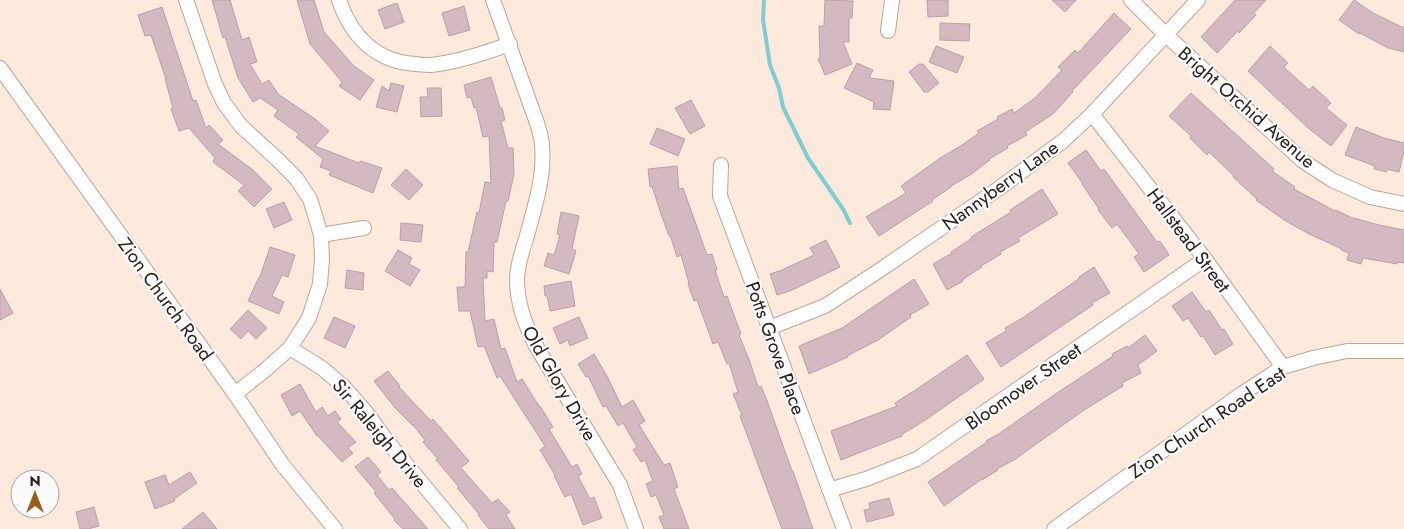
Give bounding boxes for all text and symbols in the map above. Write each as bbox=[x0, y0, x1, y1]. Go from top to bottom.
street label: Bright Orchid Avenue bbox=[1172, 40, 1321, 175]
street label: Nannyberry Lane bbox=[937, 134, 1064, 237]
street label: Hallstead Street bbox=[1140, 182, 1237, 298]
street label: Zion Church Road bbox=[112, 232, 220, 366]
street label: Potts Grove Place bbox=[739, 278, 812, 419]
street label: Old Glory Drive bbox=[516, 321, 604, 446]
street label: Bloomover Street bbox=[960, 336, 1087, 436]
street label: Zion Church Road East bbox=[1124, 360, 1291, 485]
street label: Sir Raleigh Drive bbox=[326, 373, 434, 494]
north arrow bbox=[10, 469, 60, 519]
text: N bbox=[29, 471, 41, 491]

